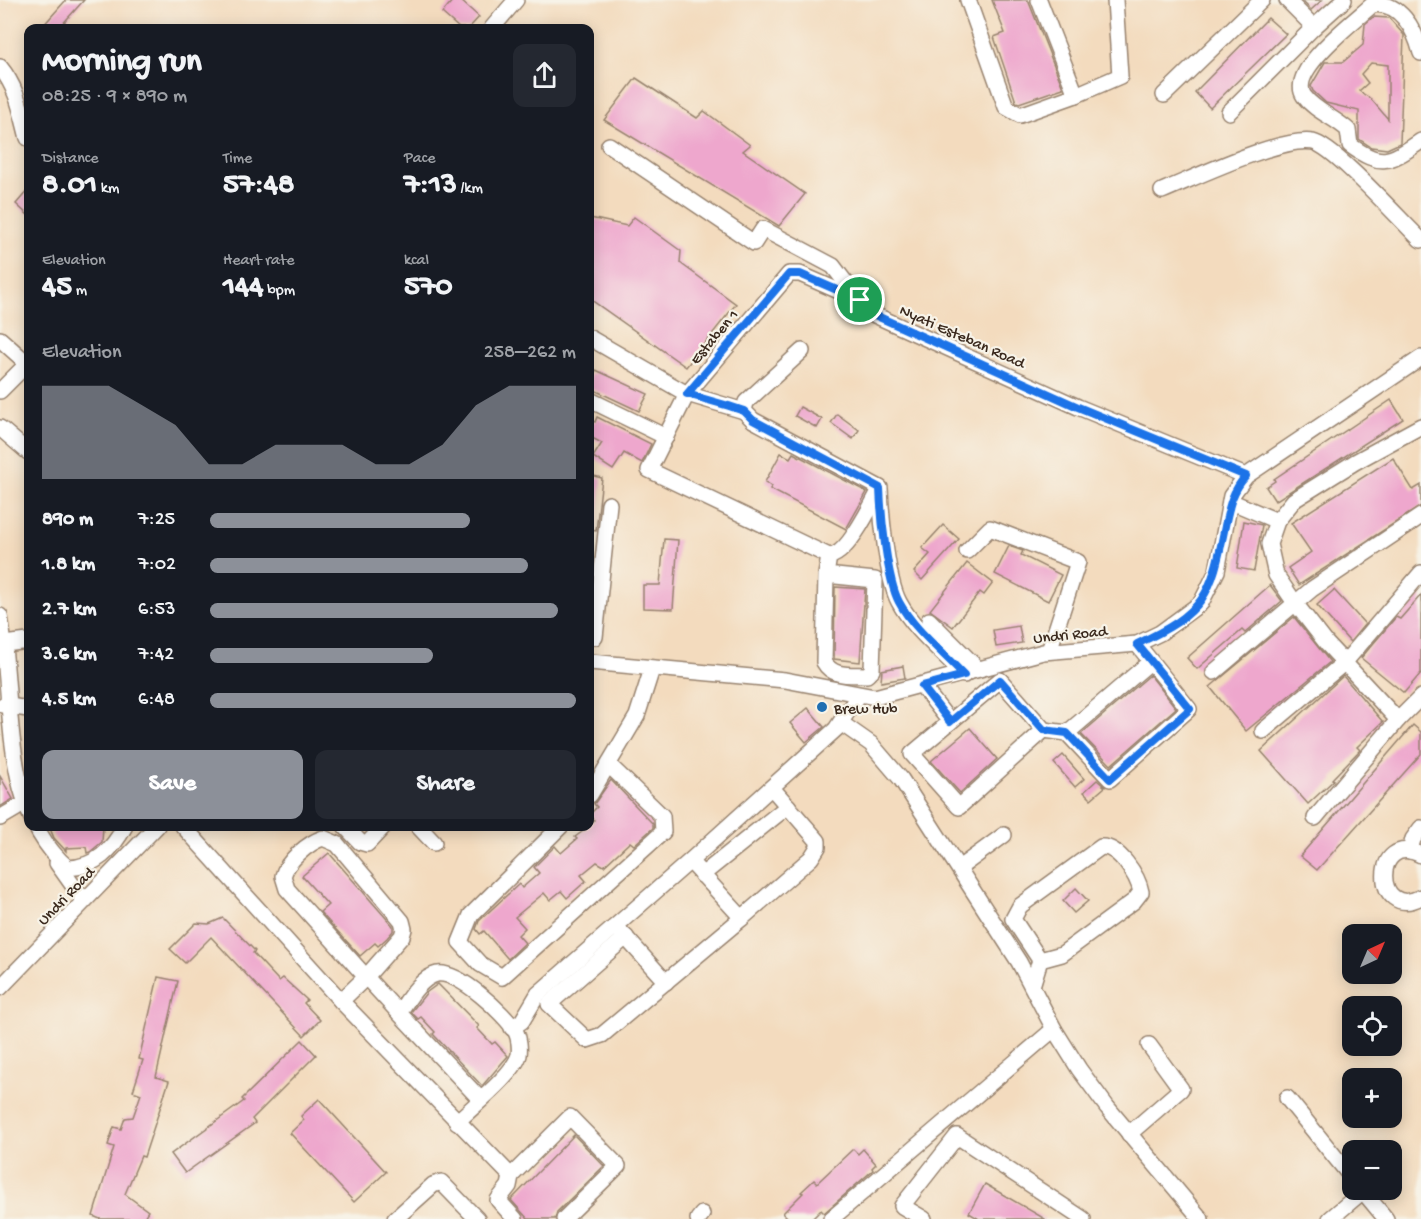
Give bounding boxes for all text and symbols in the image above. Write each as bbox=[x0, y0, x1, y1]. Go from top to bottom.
text: Morning run bbox=[42, 44, 202, 82]
button: share bbox=[513, 44, 576, 107]
text: 08:25 · 9 × 890 m bbox=[42, 86, 187, 109]
text: Distance bbox=[42, 150, 99, 169]
text: Time bbox=[223, 150, 252, 169]
text: Pace bbox=[404, 150, 435, 169]
text: 8.01 bbox=[42, 169, 97, 204]
text: 57:48 bbox=[223, 169, 294, 204]
text: 7:13 bbox=[404, 169, 457, 204]
text: km bbox=[97, 180, 119, 199]
text: /km bbox=[457, 180, 483, 199]
text: Elevation bbox=[42, 252, 106, 271]
text: Heart rate bbox=[223, 252, 295, 271]
text: kcal bbox=[404, 252, 429, 271]
text: 45 bbox=[42, 271, 72, 306]
text: 144 bbox=[223, 271, 264, 306]
text: 570 bbox=[404, 271, 452, 306]
pin bbox=[834, 274, 885, 325]
text: m bbox=[72, 282, 87, 301]
text: bpm bbox=[264, 282, 295, 301]
icon: arrive bbox=[843, 283, 876, 316]
street label: Nyati Esteban Road bbox=[896, 302, 1029, 375]
street label: Estaben 1 bbox=[687, 307, 744, 370]
text: Elevation bbox=[42, 342, 122, 365]
text: 258–262 m bbox=[484, 342, 576, 365]
text: 890 m bbox=[42, 509, 93, 532]
text: 7:25 bbox=[138, 509, 175, 532]
text: 1.8 km bbox=[42, 554, 95, 577]
text: 7:02 bbox=[138, 554, 176, 577]
text: 2.7 km bbox=[42, 599, 96, 622]
text: 6:53 bbox=[138, 599, 175, 622]
street label: Undri Road bbox=[1033, 623, 1110, 650]
text: 3.6 km bbox=[42, 644, 97, 667]
text: 7:42 bbox=[138, 644, 174, 667]
text: 4.5 km bbox=[42, 689, 96, 712]
text: 6:48 bbox=[138, 689, 175, 712]
marker: Brew Hub bbox=[815, 700, 829, 714]
place label: Brew Hub bbox=[833, 701, 898, 720]
button: Save bbox=[42, 750, 303, 819]
button: Share bbox=[315, 750, 576, 819]
street label: Undri Road bbox=[35, 863, 101, 931]
north arrow bbox=[1342, 924, 1402, 984]
map controls bbox=[1342, 924, 1402, 1200]
button: locate bbox=[1342, 996, 1402, 1056]
button: + bbox=[1342, 1068, 1402, 1128]
button: − bbox=[1342, 1140, 1402, 1200]

